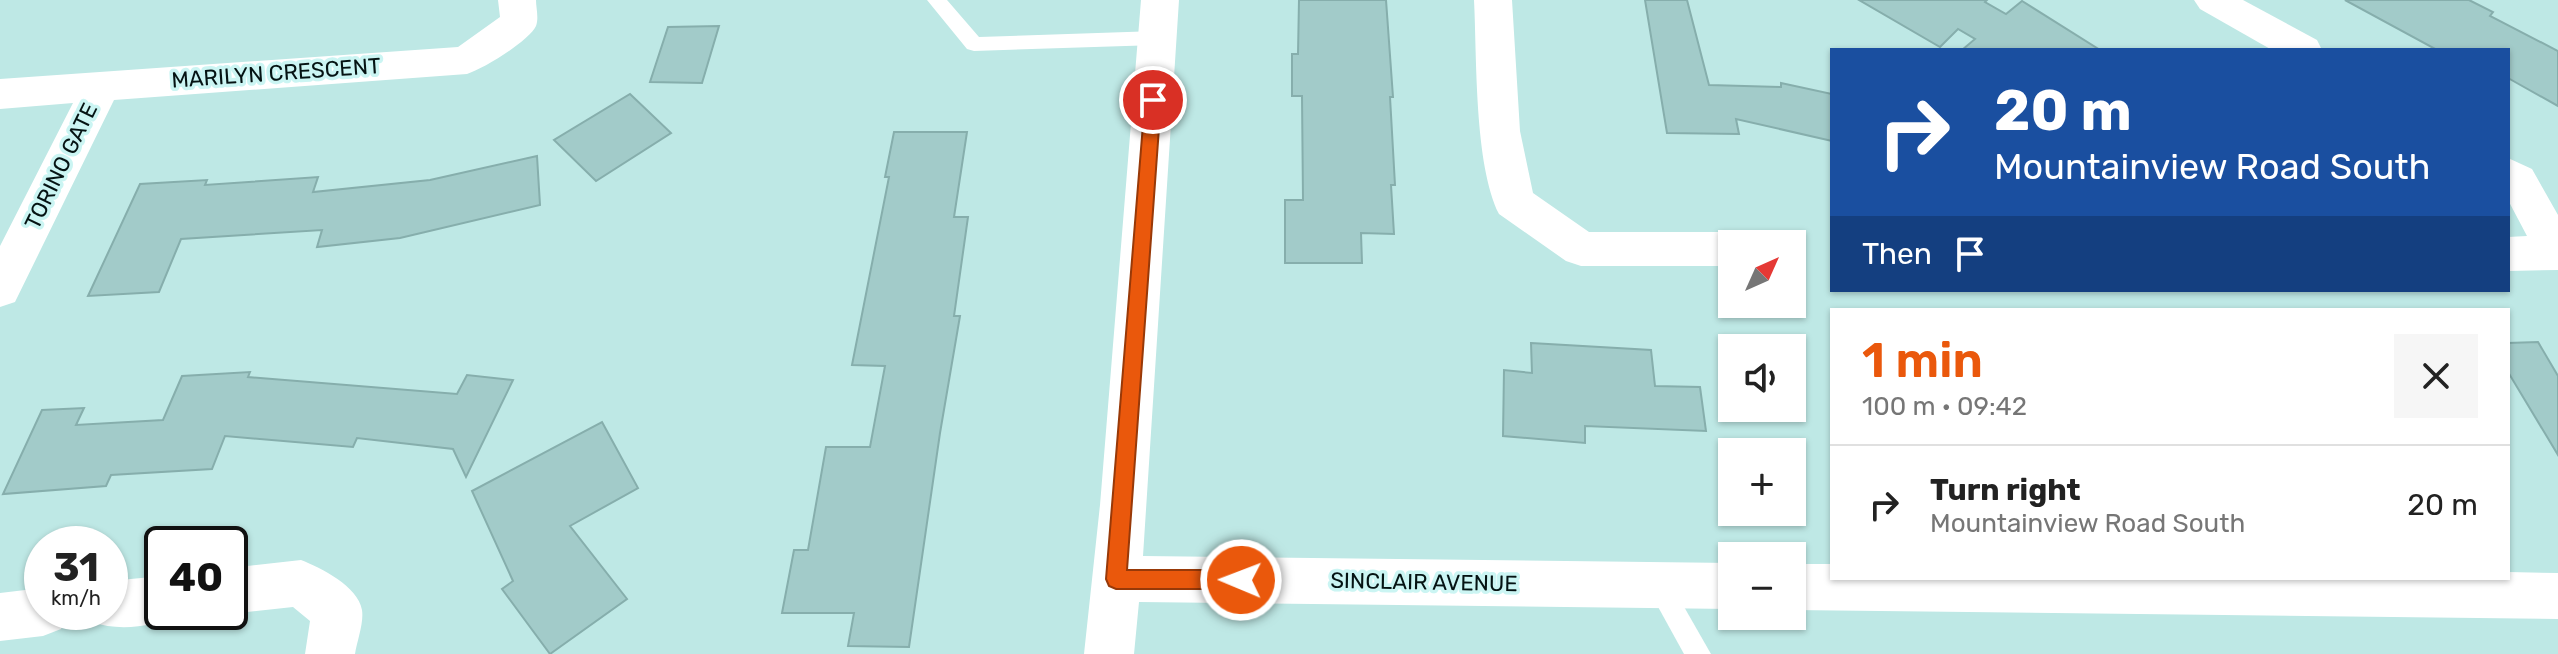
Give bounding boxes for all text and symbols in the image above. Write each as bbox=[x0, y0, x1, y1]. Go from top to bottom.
street label: MARILYN CRESCENT bbox=[170, 52, 382, 94]
pin bbox=[1119, 66, 1187, 134]
icon: arrive bbox=[1131, 78, 1175, 122]
text: 20 m bbox=[1994, 78, 2132, 144]
icon: right bbox=[1862, 80, 1966, 184]
street label: TORINO GATE bbox=[19, 98, 103, 234]
text: Mountainview Road South bbox=[1994, 145, 2430, 188]
north arrow bbox=[1718, 230, 1806, 318]
map controls bbox=[1718, 230, 1806, 630]
icon: arrive bbox=[1948, 232, 1992, 276]
text: Then bbox=[1862, 236, 1932, 272]
text: 1 min bbox=[1862, 332, 1983, 389]
button: sound bbox=[1718, 334, 1806, 422]
button: close bbox=[2394, 334, 2478, 418]
text: 100 m · 09:42 bbox=[1862, 391, 2027, 422]
button: + bbox=[1718, 438, 1806, 526]
text: Turn right bbox=[1930, 472, 2081, 508]
icon: right bbox=[1862, 483, 1906, 527]
text: 20 m bbox=[2407, 487, 2478, 523]
text: Mountainview Road South bbox=[1930, 508, 2245, 539]
speed limit sign: 40 bbox=[144, 526, 248, 630]
position arrow bbox=[1199, 538, 1283, 622]
button: − bbox=[1718, 542, 1806, 630]
text: 31 bbox=[53, 544, 99, 591]
street label: SINCLAIR AVENUE bbox=[1330, 567, 1518, 597]
text: km/h bbox=[51, 586, 101, 610]

